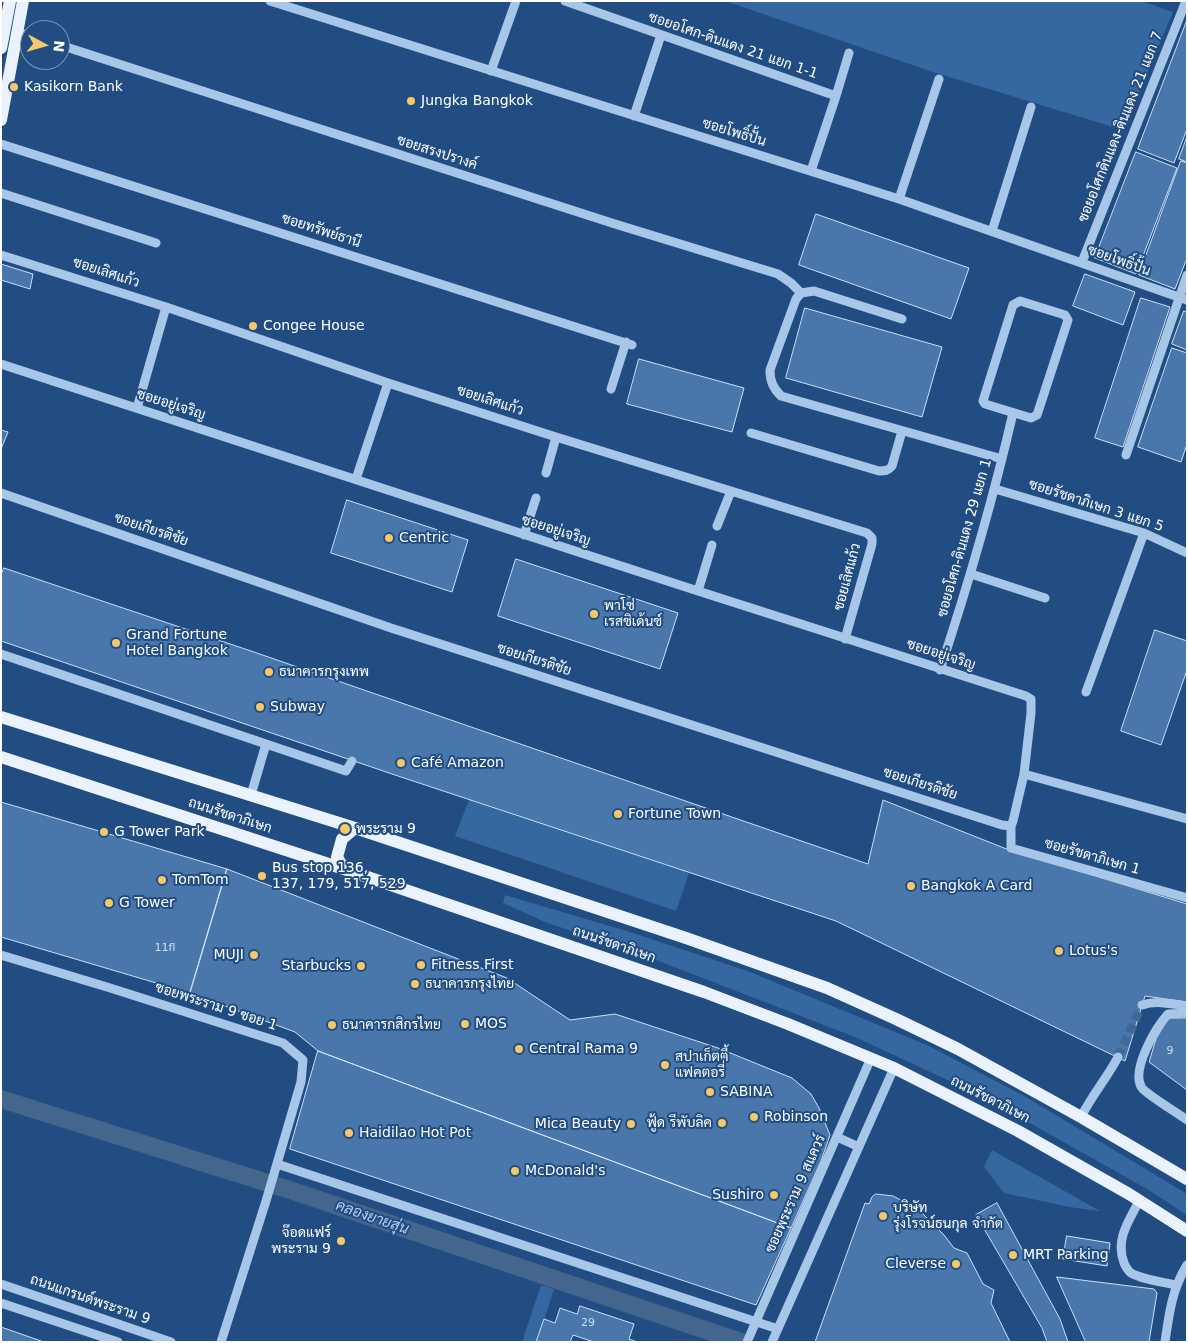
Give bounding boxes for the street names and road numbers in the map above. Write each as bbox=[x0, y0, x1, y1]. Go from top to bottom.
street label: ซอยอโศก-ดินแดง 21 แยก 1-1 bbox=[646, 9, 820, 83]
street label: ซอยอโศกดินแดง-ดินแดง 21 แยก 7 bbox=[1075, 29, 1167, 225]
street label: ซอยโพธิ์ปั้น bbox=[700, 115, 768, 151]
street label: ซอยสรงปรางค์ bbox=[395, 132, 479, 174]
street label: ซอยทรัพย์ธานี bbox=[279, 210, 363, 252]
street label: ซอยโพธิ์ปั้น bbox=[1085, 242, 1153, 280]
street label: ซอยเลิศแก้ว bbox=[71, 254, 141, 292]
street label: ซอยเลิศแก้ว bbox=[455, 382, 525, 420]
street label: ซอยอยู่เจริญ bbox=[134, 386, 208, 424]
street label: ซอยอโศก-ดินแดง 29 แยก 1 bbox=[934, 457, 996, 619]
street label: ซอยรัชดาภิเษก 3 แยก 5 bbox=[1026, 476, 1166, 536]
street label: ซอยเกียรติชัย bbox=[112, 510, 190, 550]
street label: ซอยอยู่เจริญ bbox=[519, 512, 593, 550]
street label: ซอยเลิศแก้ว bbox=[831, 541, 865, 613]
street label: ซอยอยู่เจริญ bbox=[904, 636, 978, 674]
street label: ซอยเกียรติชัย bbox=[495, 640, 573, 680]
street label: ซอยเกียรติชัย bbox=[881, 764, 959, 804]
street label: ถนนรัชดาภิเษก bbox=[186, 795, 274, 837]
street label: ซอยรัชดาภิเษก 1 bbox=[1042, 835, 1142, 879]
street label: ถนนรัชดาภิเษก bbox=[570, 923, 658, 967]
street label: ซอยพระราม 9 ซอย 1 bbox=[153, 979, 279, 1035]
street label: ถนนรัชดาภิเษก bbox=[948, 1073, 1032, 1127]
street label: ซอยพระราม 9 สแควร์ bbox=[762, 1132, 830, 1256]
street label: ถนนแกรนด์พระราม 9 bbox=[28, 1272, 152, 1328]

